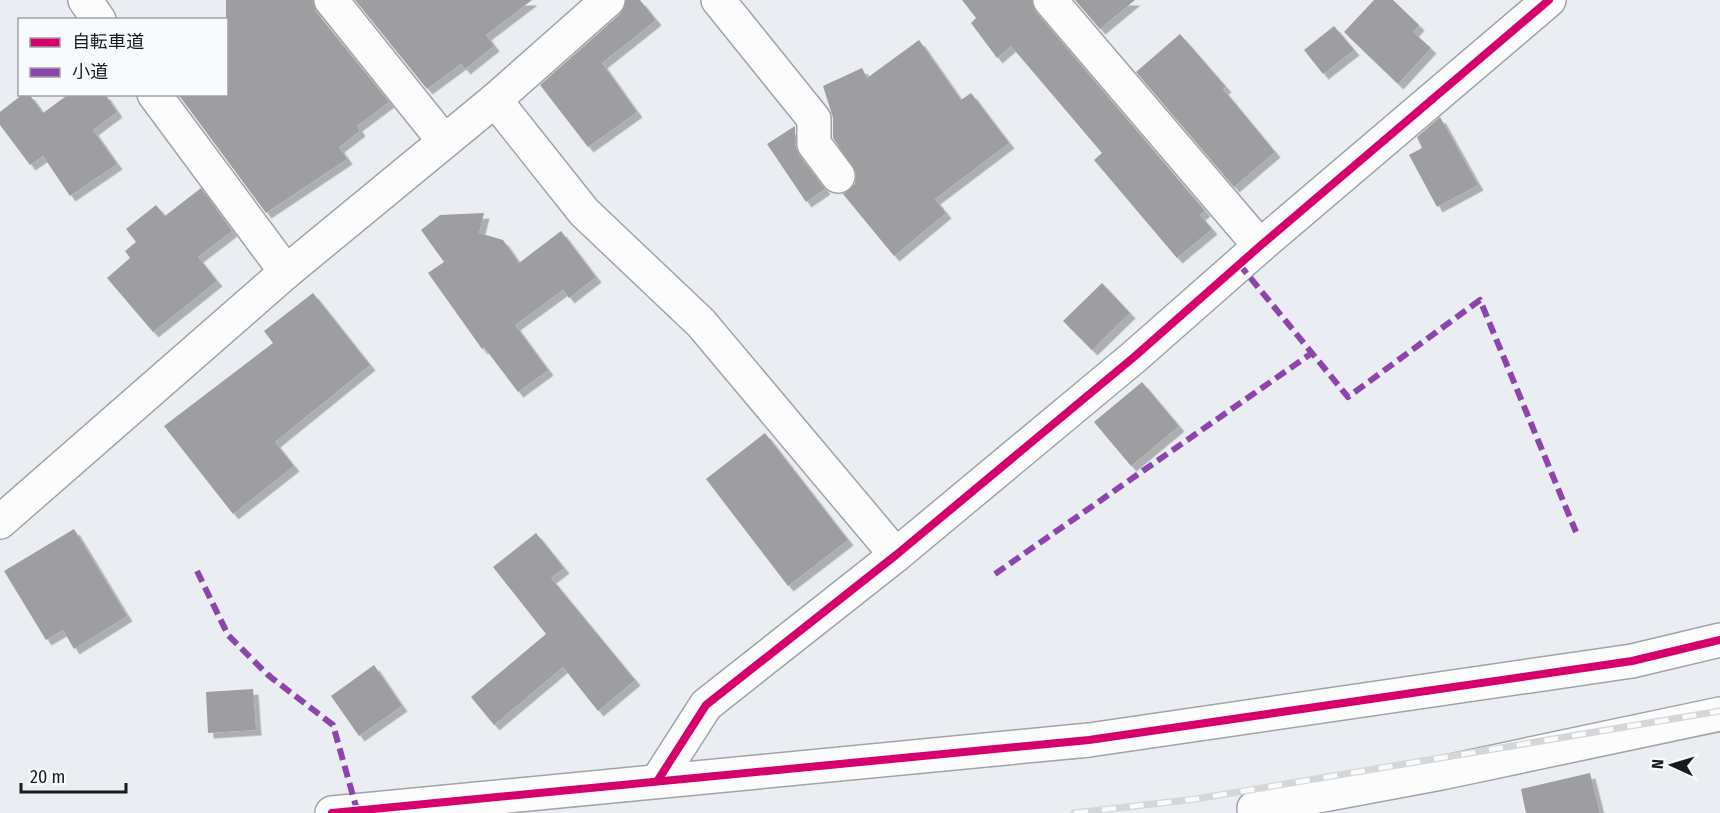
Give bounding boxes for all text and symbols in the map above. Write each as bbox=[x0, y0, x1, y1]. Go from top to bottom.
legend bbox=[18, 18, 228, 96]
text: 自転車道 bbox=[72, 31, 144, 53]
text: 小道 bbox=[72, 61, 108, 83]
north arrow bbox=[1642, 735, 1702, 795]
scale bar bbox=[21, 756, 126, 794]
text: N bbox=[1648, 759, 1667, 769]
text: 20 m bbox=[30, 766, 65, 788]

